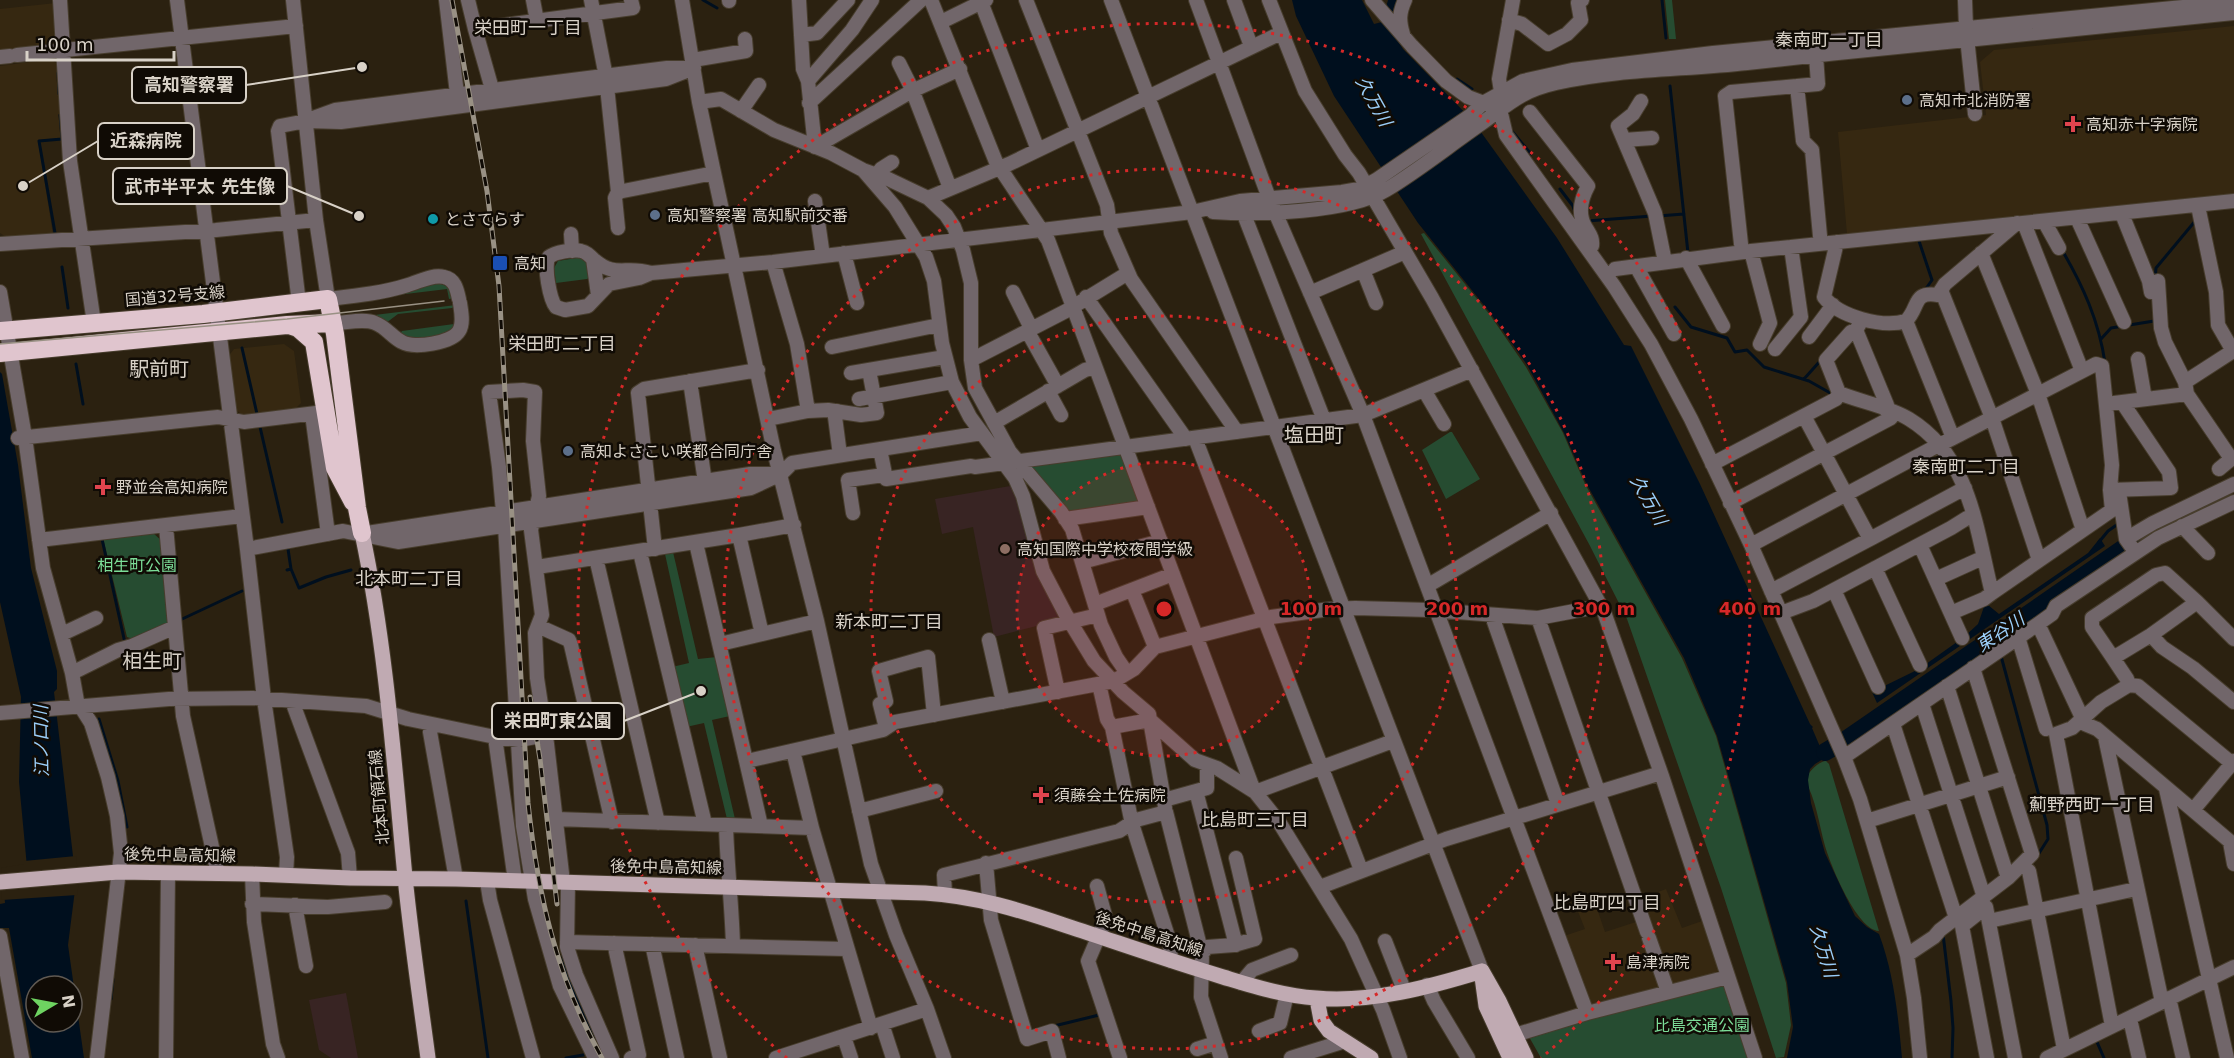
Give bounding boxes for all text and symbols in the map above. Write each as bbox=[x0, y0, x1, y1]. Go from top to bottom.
district label: 栄田町一丁目 bbox=[474, 17, 582, 38]
scale bar bbox=[27, 24, 174, 62]
district label: 秦南町一丁目 bbox=[1775, 29, 1883, 50]
text: 100 m bbox=[36, 34, 94, 55]
callout: 高知警察署 bbox=[132, 67, 246, 103]
water label: 久万川 bbox=[1352, 72, 1397, 131]
text: 高知警察署 bbox=[144, 74, 234, 95]
place label: 高知市北消防署 bbox=[1919, 91, 2031, 110]
marker: 高知市北消防署 bbox=[1900, 93, 1914, 107]
marker: 高知赤十字病院 bbox=[2064, 115, 2082, 133]
place label: 高知赤十字病院 bbox=[2086, 115, 2198, 134]
callout: 近森病院 bbox=[98, 123, 194, 159]
text: 近森病院 bbox=[110, 130, 182, 151]
callout: 武市半平太 先生像 bbox=[113, 168, 287, 204]
text: 武市半平太 先生像 bbox=[125, 176, 275, 197]
place label: 高知警察署 高知駅前交番 bbox=[667, 206, 848, 225]
marker: 高知警察署 高知駅前交番 bbox=[648, 208, 662, 222]
place label: とさてらす bbox=[445, 210, 525, 229]
marker: とさてらす bbox=[426, 212, 440, 226]
marker: 高知 bbox=[491, 254, 509, 272]
place label: 高知 bbox=[514, 254, 546, 273]
street label: 国道32号支線 bbox=[124, 282, 226, 310]
district label: 栄田町二丁目 bbox=[508, 333, 616, 354]
district label: 駅前町 bbox=[129, 357, 189, 381]
district label: 塩田町 bbox=[1284, 423, 1344, 447]
place label: 高知よさこい咲都合同庁舎 bbox=[580, 442, 772, 461]
marker: 高知よさこい咲都合同庁舎 bbox=[561, 444, 575, 458]
district label: 秦南町二丁目 bbox=[1912, 456, 2020, 477]
water label: 久万川 bbox=[1626, 471, 1673, 530]
marker: 野並会高知病院 bbox=[94, 478, 112, 496]
place label: 野並会高知病院 bbox=[116, 478, 228, 497]
place label: 高知国際中学校夜間学級 bbox=[1017, 540, 1193, 559]
marker: 高知国際中学校夜間学級 bbox=[998, 542, 1012, 556]
park label: 相生町公園 bbox=[97, 556, 177, 575]
district label: 北本町二丁目 bbox=[355, 568, 463, 589]
text: 100 m bbox=[1280, 598, 1342, 619]
text: 200 m bbox=[1426, 598, 1488, 619]
text: 300 m bbox=[1573, 598, 1635, 619]
text: 400 m bbox=[1719, 598, 1781, 619]
centre of rings bbox=[1154, 599, 1174, 619]
water label: 東谷川 bbox=[1972, 607, 2030, 656]
district label: 新本町二丁目 bbox=[835, 611, 943, 632]
district label: 相生町 bbox=[122, 649, 182, 673]
water label: 江ノ口川 bbox=[30, 703, 52, 777]
callout: 栄田町東公園 bbox=[492, 703, 624, 739]
text: 栄田町東公園 bbox=[504, 710, 612, 731]
street label: 北本町領石線 bbox=[365, 748, 393, 846]
marker: 須藤会土佐病院 bbox=[1032, 786, 1050, 804]
place label: 須藤会土佐病院 bbox=[1054, 786, 1166, 805]
district label: 薊野西町一丁目 bbox=[2029, 794, 2155, 815]
district label: 比島町三丁目 bbox=[1201, 809, 1309, 830]
street label: 後免中島高知線 bbox=[124, 845, 236, 865]
street label: 後免中島高知線 bbox=[610, 857, 722, 877]
district label: 比島町四丁目 bbox=[1553, 892, 1661, 913]
street label: 後免中島高知線 bbox=[1093, 908, 1205, 960]
water label: 久万川 bbox=[1806, 922, 1843, 982]
marker: 島津病院 bbox=[1604, 953, 1622, 971]
place label: 島津病院 bbox=[1626, 953, 1690, 972]
north arrow bbox=[24, 974, 84, 1034]
text: N bbox=[58, 993, 79, 1010]
park label: 比島交通公園 bbox=[1654, 1016, 1750, 1035]

